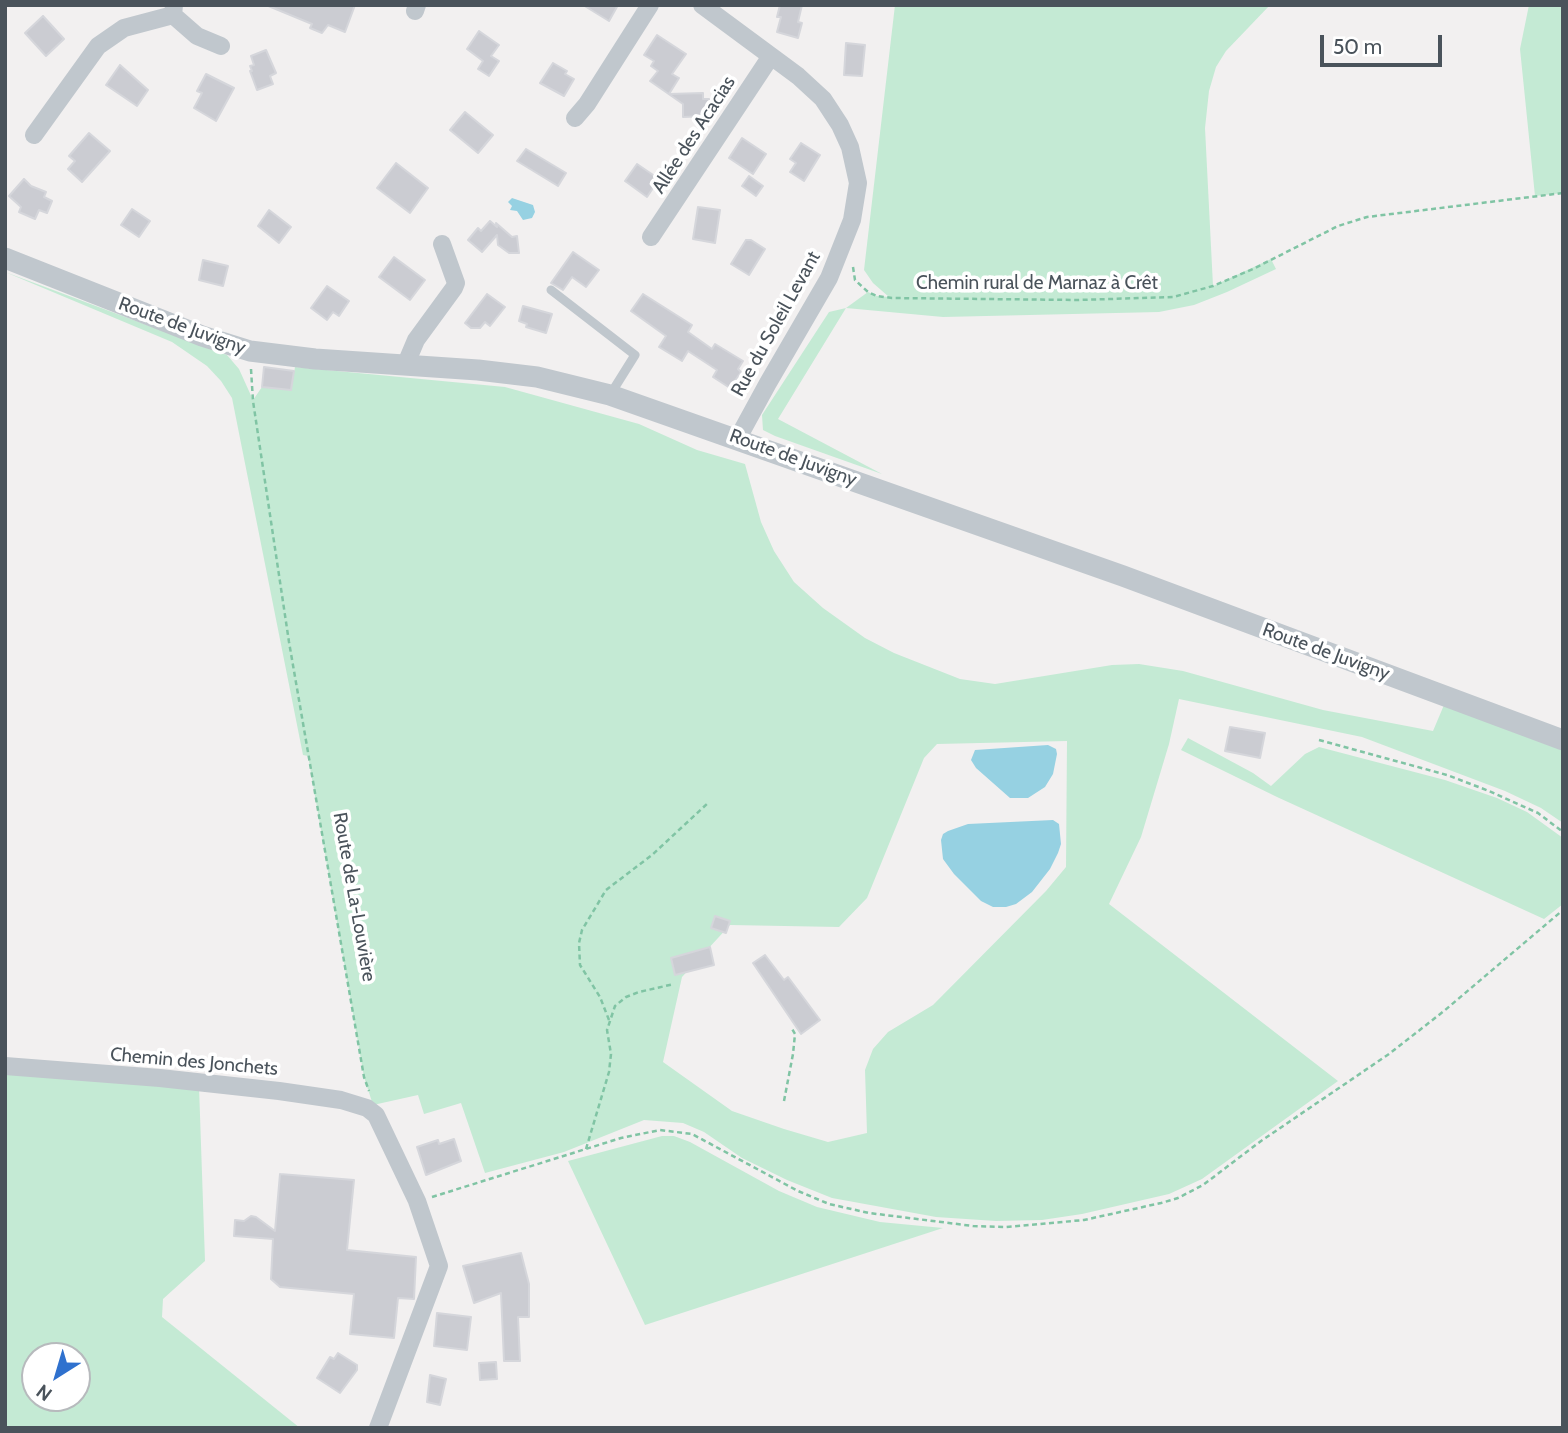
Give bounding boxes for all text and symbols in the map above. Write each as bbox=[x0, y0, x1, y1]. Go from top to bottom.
scale bar bbox=[1323, 21, 1446, 65]
text: 50 m bbox=[1333, 34, 1382, 59]
street label: Allée des Acacias bbox=[648, 72, 740, 198]
street label: Rue du Soleil Levant bbox=[727, 247, 825, 401]
street label: Chemin rural de Marnaz à Crêt bbox=[916, 272, 1158, 294]
street label: Route de Juvigny bbox=[115, 292, 249, 360]
street label: Route de Juvigny bbox=[726, 424, 860, 492]
street label: Route de Juvigny bbox=[1259, 618, 1393, 686]
street label: Route de La-Louvière bbox=[328, 811, 380, 983]
street label: Chemin des Jonchets bbox=[109, 1043, 279, 1081]
north arrow bbox=[21, 1342, 91, 1412]
text: N bbox=[32, 1379, 57, 1406]

